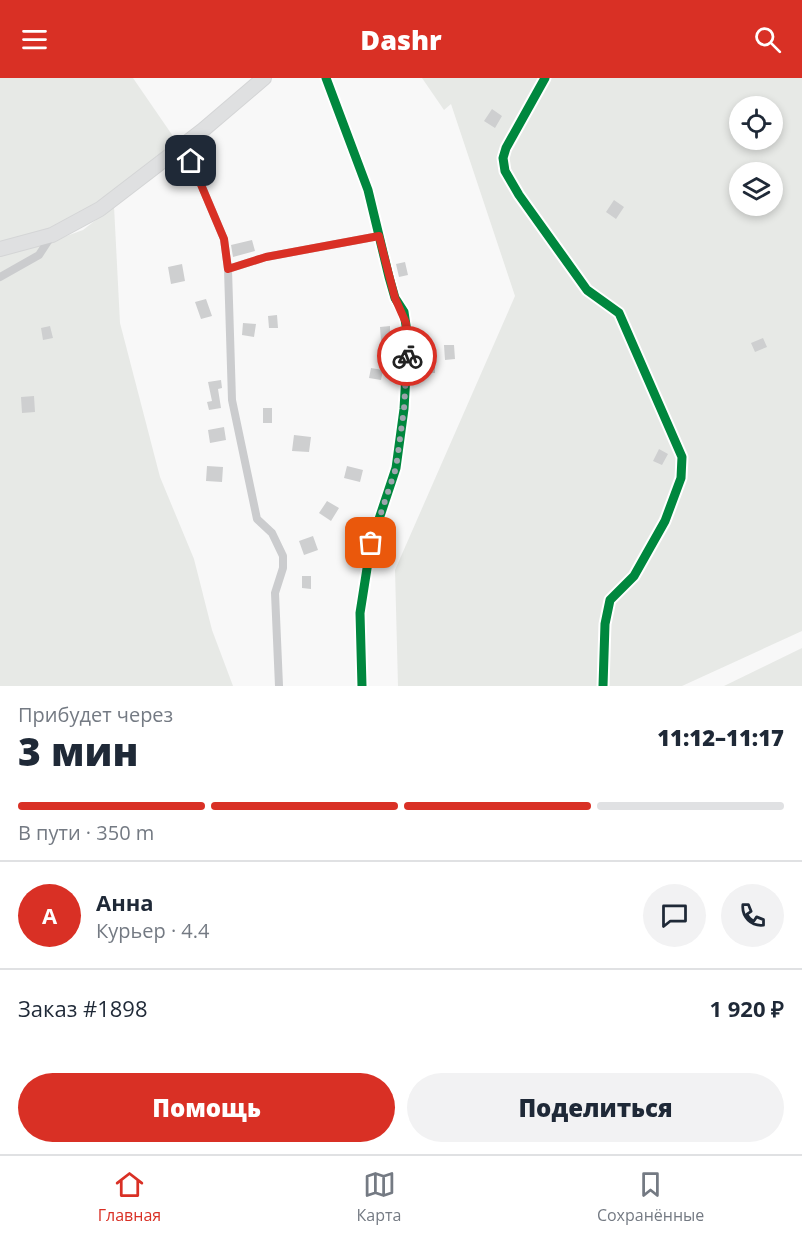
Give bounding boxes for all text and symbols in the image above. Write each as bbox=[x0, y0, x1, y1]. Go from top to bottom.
text: Dashr bbox=[360, 21, 442, 58]
icon: menu bbox=[18, 23, 51, 56]
icon: search bbox=[751, 23, 784, 56]
map controls bbox=[729, 96, 783, 216]
button: locate bbox=[729, 96, 783, 150]
pin bbox=[165, 135, 216, 186]
icon: home bbox=[174, 144, 207, 177]
button: layers bbox=[729, 162, 783, 216]
courier bbox=[377, 326, 437, 386]
icon: bike bbox=[391, 340, 424, 373]
pin bbox=[345, 517, 396, 568]
icon: bag bbox=[354, 526, 387, 559]
text: Прибудет через bbox=[18, 701, 173, 728]
text: 11:12–11:17 bbox=[657, 722, 784, 752]
text: 3 мин bbox=[18, 724, 138, 777]
text: В пути · 350 m bbox=[18, 819, 154, 846]
button: chat bbox=[643, 884, 706, 947]
button: phone bbox=[721, 884, 784, 947]
text: Анна bbox=[96, 887, 154, 917]
text: А bbox=[42, 900, 57, 930]
text: Курьер · 4.4 bbox=[96, 917, 210, 944]
text: Заказ #1898 bbox=[18, 993, 148, 1023]
text: 1 920 ₽ bbox=[709, 993, 784, 1023]
button: Помощь bbox=[18, 1073, 395, 1142]
button: Поделиться bbox=[407, 1073, 784, 1142]
tab: Главная bbox=[98, 1168, 161, 1226]
tab: Карта bbox=[357, 1168, 401, 1226]
tab: Сохранённые bbox=[597, 1168, 704, 1226]

